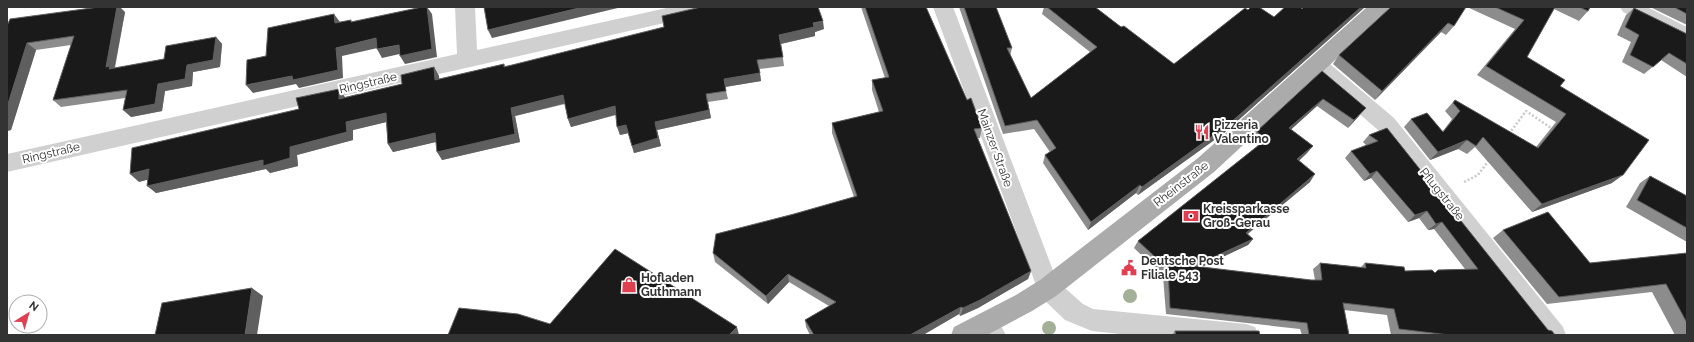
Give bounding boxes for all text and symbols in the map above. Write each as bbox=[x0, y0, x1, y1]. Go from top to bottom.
street label: Ringstraße bbox=[338, 70, 398, 96]
street label: Mainzer Straße bbox=[974, 107, 1016, 189]
place label: Pizzeria Valentino bbox=[1214, 118, 1269, 146]
restaurant icon: Pizzeria Valentino bbox=[1193, 123, 1211, 141]
street label: Ringstraße bbox=[21, 140, 81, 166]
street label: Rheinstraße bbox=[1151, 158, 1211, 210]
street label: Pflugstraße bbox=[1417, 165, 1467, 223]
place label: Kreissparkasse Groß-Gerau bbox=[1203, 202, 1289, 230]
bank icon: Kreissparkasse Groß-Gerau bbox=[1182, 207, 1200, 225]
place label: Deutsche Post Filiale 543 bbox=[1141, 254, 1224, 282]
public building icon: Deutsche Post Filiale 543 bbox=[1120, 259, 1138, 277]
place label: Hofladen Guthmann bbox=[641, 271, 702, 299]
shop icon: Hofladen Guthmann bbox=[620, 276, 638, 294]
north arrow bbox=[8, 294, 48, 334]
text: N bbox=[26, 299, 41, 314]

